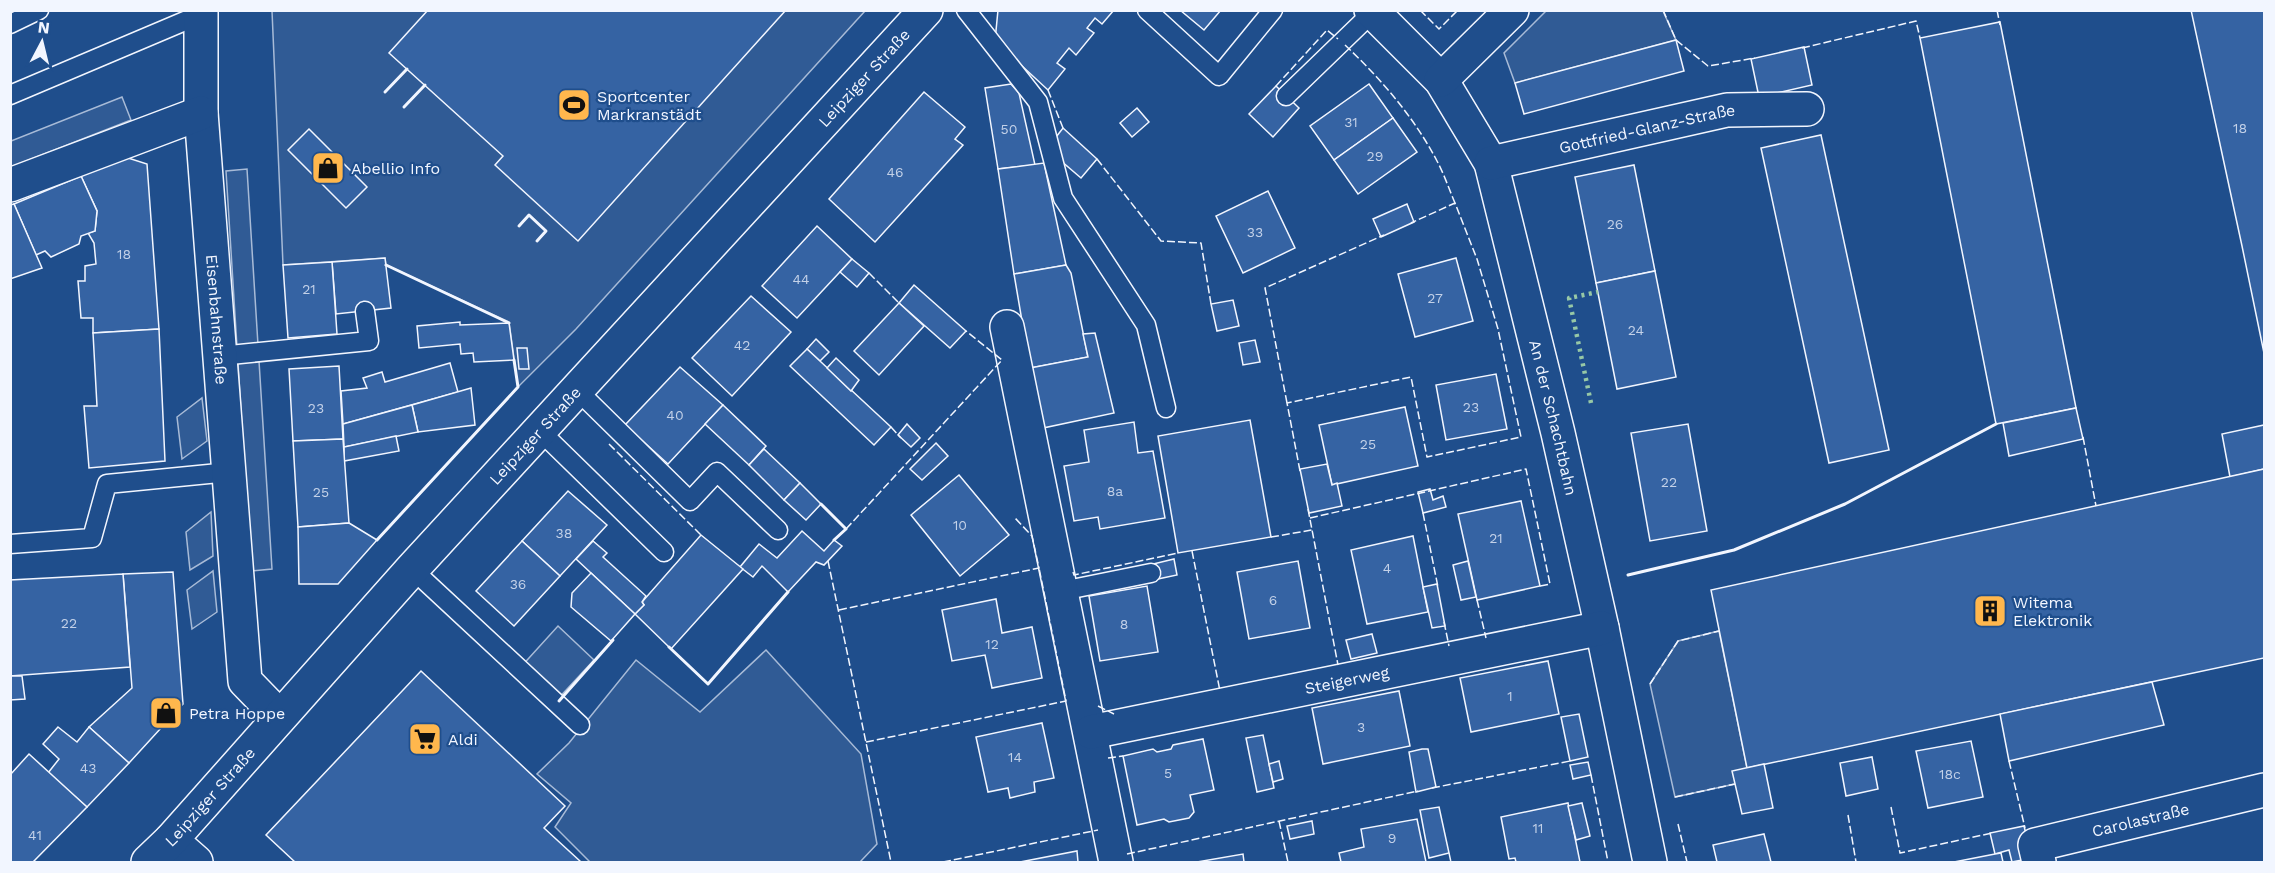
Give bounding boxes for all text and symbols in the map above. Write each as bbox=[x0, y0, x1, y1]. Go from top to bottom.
north arrow bbox=[12, 12, 72, 72]
text: N bbox=[37, 17, 51, 38]
street label: Leipziger Straße bbox=[814, 25, 914, 131]
sports icon: Sportcenter Markranstädt bbox=[556, 87, 592, 123]
place label: Sportcenter Markranstädt bbox=[597, 87, 702, 124]
street label: Gottfried-Glanz-Straße bbox=[1557, 100, 1735, 157]
house number: 31 bbox=[1344, 114, 1358, 130]
house number: 18 bbox=[2233, 120, 2247, 136]
house number: 50 bbox=[1001, 121, 1017, 137]
house number: 29 bbox=[1367, 148, 1383, 164]
shop icon: Abellio Info bbox=[310, 150, 346, 186]
place label: Abellio Info bbox=[351, 159, 440, 178]
house number: 46 bbox=[886, 164, 904, 180]
house number: 26 bbox=[1607, 216, 1623, 232]
house number: 33 bbox=[1247, 224, 1263, 240]
house number: 18 bbox=[117, 246, 131, 262]
street label: Eisenbahnstraße bbox=[202, 254, 232, 385]
house number: 44 bbox=[792, 271, 810, 287]
house number: 21 bbox=[302, 281, 316, 297]
house number: 27 bbox=[1427, 290, 1443, 306]
house number: 24 bbox=[1628, 322, 1644, 338]
house number: 42 bbox=[734, 337, 750, 353]
street label: An der Schachtbahn bbox=[1526, 338, 1581, 497]
street label: Leipziger Straße bbox=[485, 382, 585, 488]
house number: 23 bbox=[1463, 399, 1479, 415]
house number: 23 bbox=[308, 400, 324, 416]
house number: 40 bbox=[666, 407, 684, 423]
house number: 25 bbox=[1360, 436, 1376, 452]
house number: 22 bbox=[1661, 474, 1677, 490]
house number: 8a bbox=[1107, 483, 1123, 499]
house number: 25 bbox=[313, 484, 329, 500]
house number: 10 bbox=[953, 517, 967, 533]
house number: 38 bbox=[556, 525, 572, 541]
house number: 21 bbox=[1489, 530, 1503, 546]
house number: 4 bbox=[1383, 560, 1391, 576]
house number: 36 bbox=[510, 576, 526, 592]
house number: 6 bbox=[1269, 592, 1277, 608]
building icon: Witema Elektronik bbox=[1972, 593, 2008, 629]
place label: Witema Elektronik bbox=[2013, 593, 2092, 630]
house number: 22 bbox=[61, 615, 77, 631]
house number: 8 bbox=[1120, 616, 1128, 632]
house number: 12 bbox=[985, 636, 999, 652]
street label: Steigerweg bbox=[1303, 662, 1391, 698]
house number: 1 bbox=[1507, 688, 1513, 704]
shop icon: Petra Hoppe bbox=[148, 695, 184, 731]
place label: Petra Hoppe bbox=[189, 704, 285, 723]
house number: 3 bbox=[1357, 719, 1365, 735]
supermarket icon: Aldi bbox=[407, 721, 443, 757]
place label: Aldi bbox=[448, 730, 478, 749]
street label: Leipziger Straße bbox=[161, 743, 259, 850]
house number: 14 bbox=[1008, 749, 1022, 765]
house number: 43 bbox=[80, 760, 96, 776]
house number: 5 bbox=[1164, 765, 1172, 781]
house number: 18c bbox=[1939, 766, 1961, 782]
street label: Carolastraße bbox=[2090, 799, 2191, 841]
house number: 11 bbox=[1533, 820, 1543, 836]
house number: 41 bbox=[28, 827, 42, 843]
house number: 9 bbox=[1388, 830, 1396, 846]

